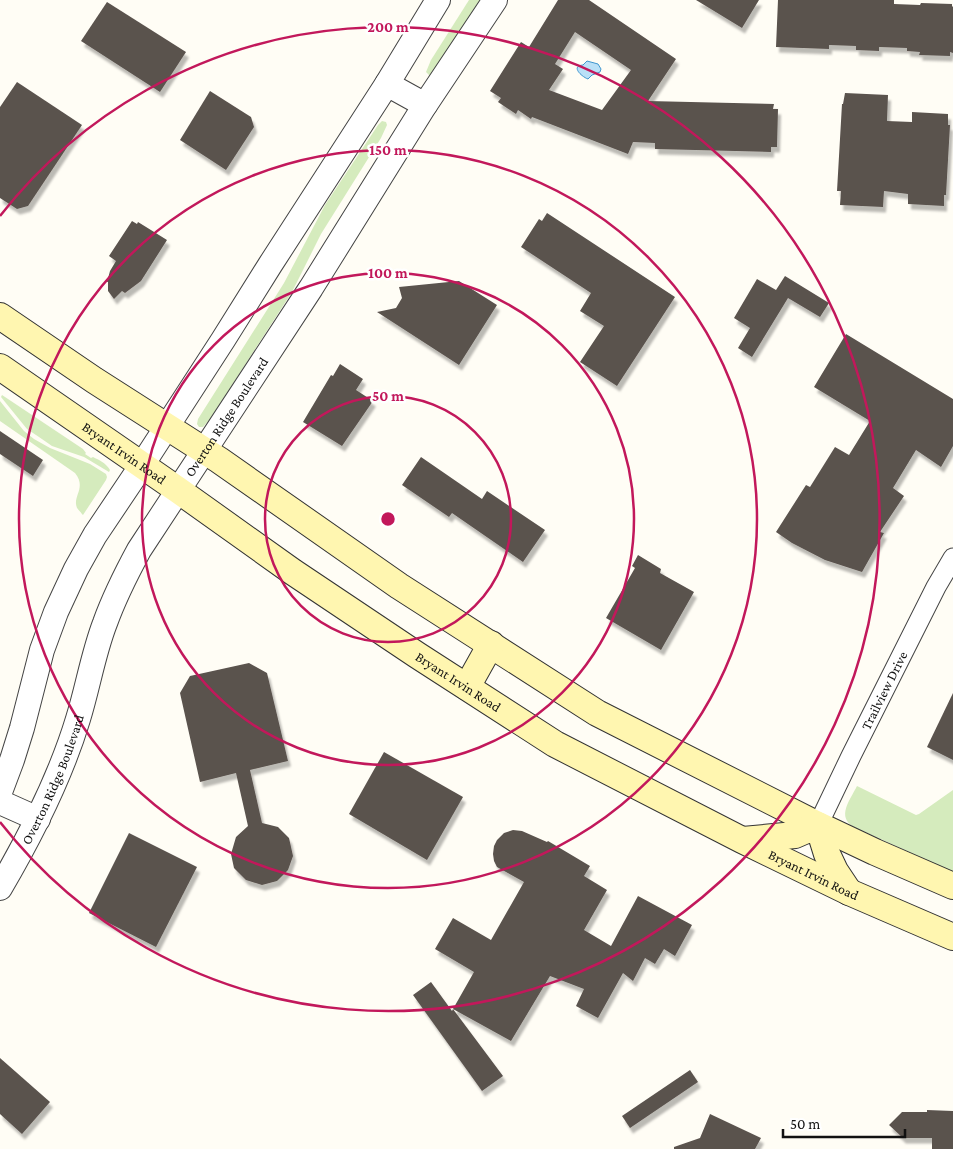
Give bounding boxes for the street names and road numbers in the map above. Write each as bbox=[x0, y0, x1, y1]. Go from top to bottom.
street label: Overton Ridge Boulevard bbox=[181, 354, 272, 480]
street label: Bryant Irvin Road bbox=[79, 418, 170, 488]
street label: Bryant Irvin Road bbox=[413, 648, 504, 715]
street label: Trailview Drive bbox=[858, 648, 910, 732]
street label: Overton Ridge Boulevard bbox=[18, 712, 87, 847]
street label: Bryant Irvin Road bbox=[766, 846, 862, 904]

